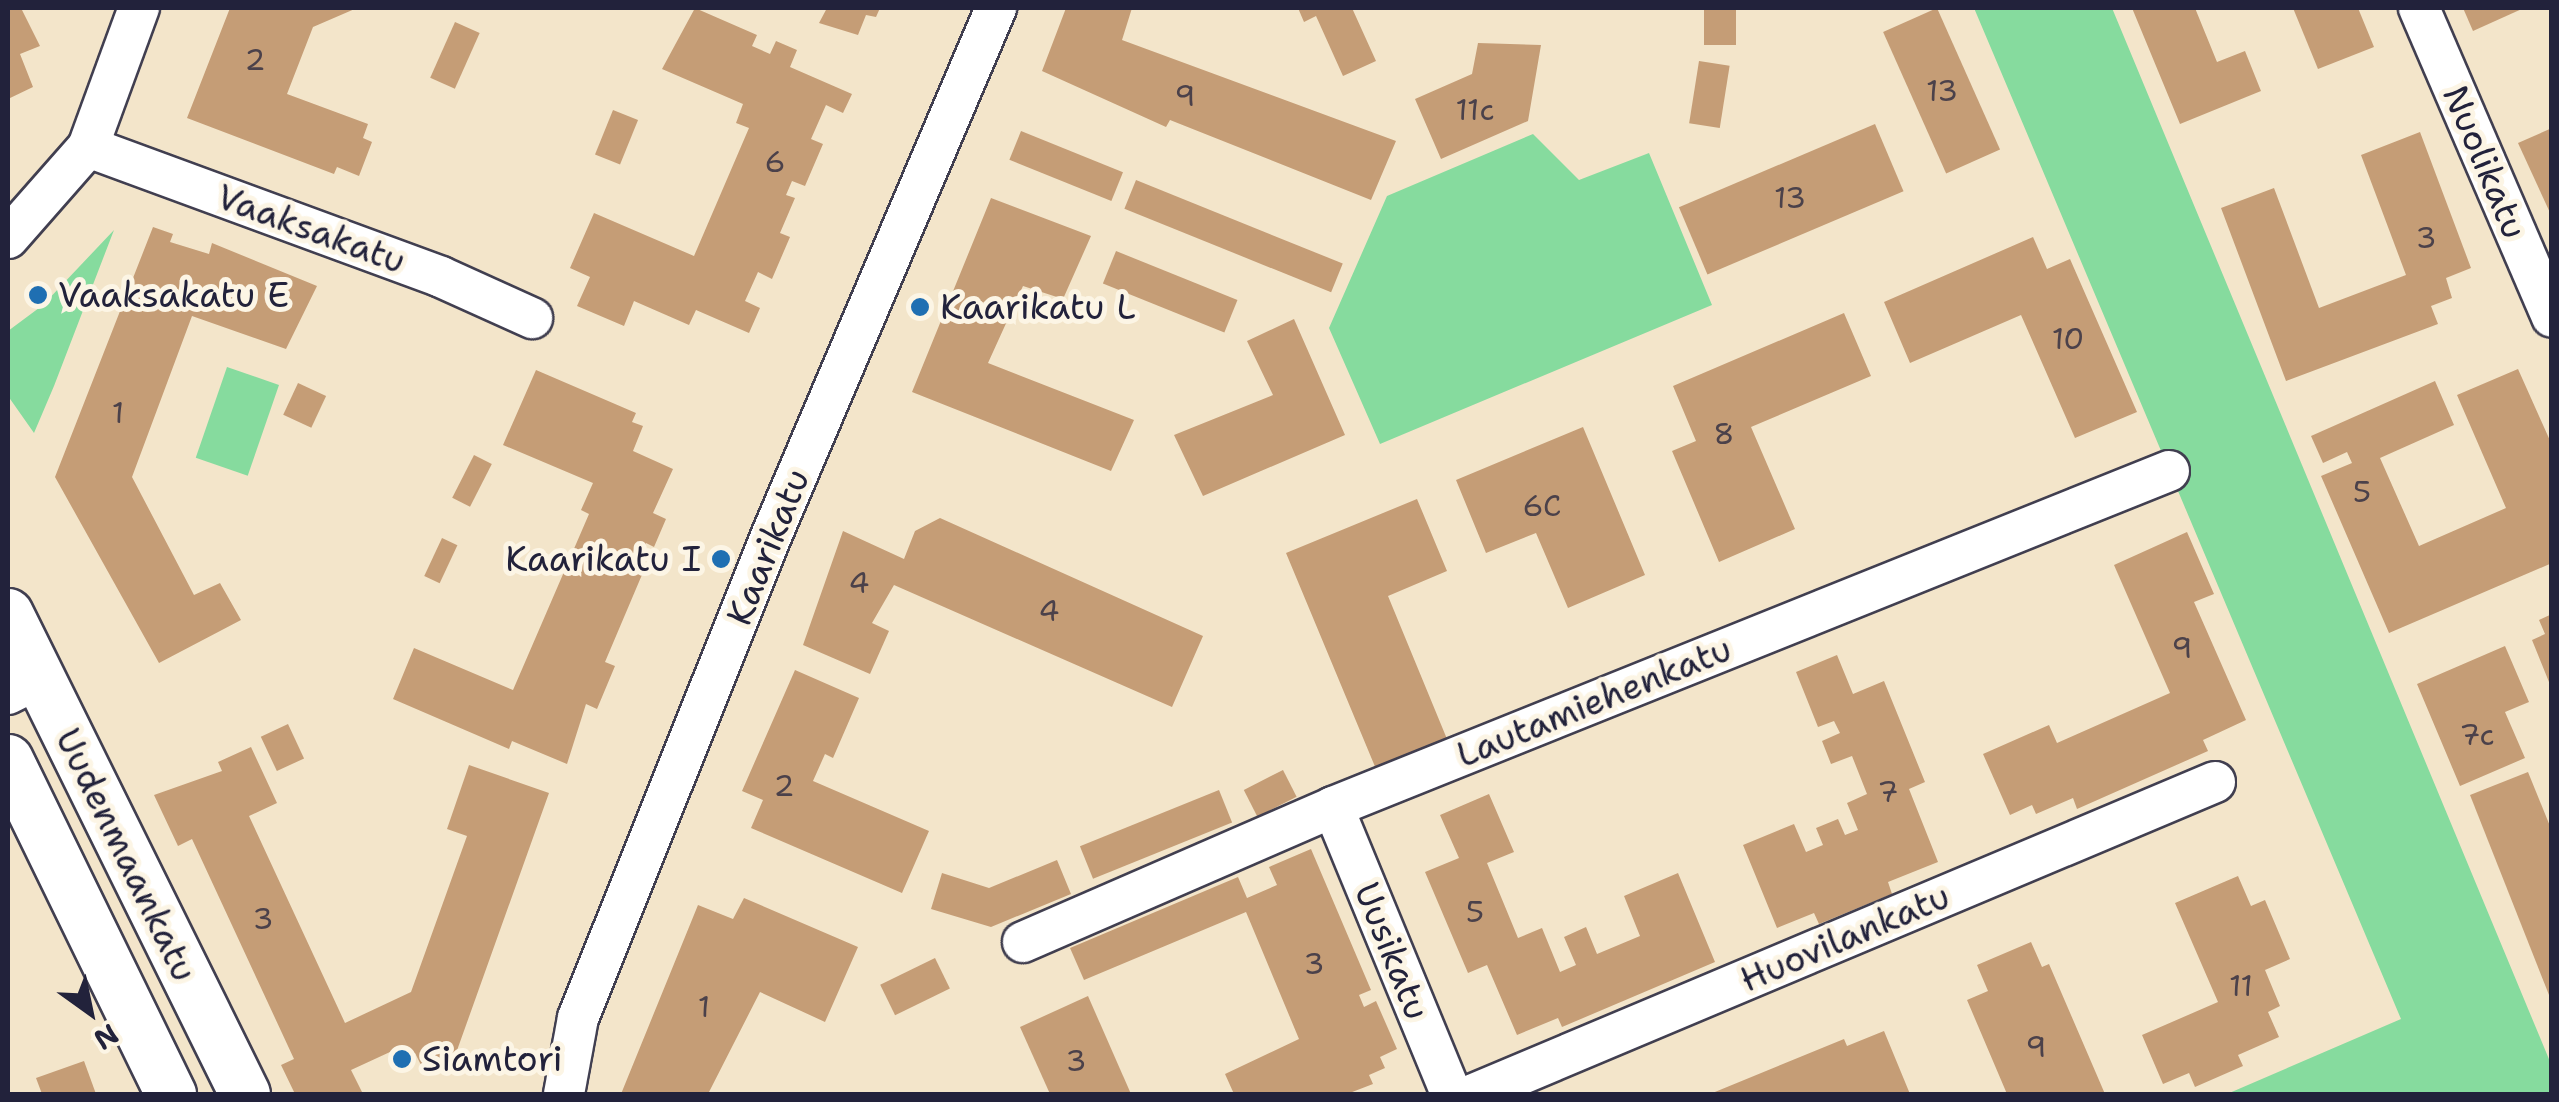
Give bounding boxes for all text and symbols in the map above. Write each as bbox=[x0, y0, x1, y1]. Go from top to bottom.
house number: 2 bbox=[245, 42, 265, 78]
house number: 13 bbox=[1926, 73, 1958, 109]
house number: 9 bbox=[1175, 78, 1195, 114]
street label: Nuolikatu bbox=[2434, 79, 2536, 245]
house number: 11c bbox=[1455, 92, 1495, 128]
house number: 6 bbox=[765, 144, 785, 180]
street label: Vaaksakatu bbox=[211, 176, 411, 282]
house number: 13 bbox=[1774, 180, 1806, 216]
house number: 3 bbox=[2416, 220, 2436, 256]
place label: Vaaksakatu E bbox=[58, 274, 289, 316]
marker: Vaaksakatu E bbox=[27, 284, 49, 306]
place label: Kaarikatu L bbox=[940, 286, 1136, 328]
marker: Kaarikatu L bbox=[909, 296, 931, 318]
house number: 10 bbox=[2052, 321, 2084, 357]
house number: 1 bbox=[112, 395, 124, 431]
house number: 8 bbox=[1714, 416, 1734, 452]
street label: Kaarikatu bbox=[718, 463, 818, 631]
house number: 5 bbox=[2353, 474, 2371, 510]
house number: 6C bbox=[1523, 488, 1561, 524]
place label: Kaarikatu I bbox=[505, 538, 701, 580]
marker: Kaarikatu I bbox=[710, 548, 732, 570]
house number: 4 bbox=[849, 565, 869, 601]
house number: 4 bbox=[1039, 593, 1059, 629]
street label: Lautamiehenkatu bbox=[1451, 628, 1737, 776]
house number: 9 bbox=[2172, 630, 2192, 666]
house number: 7c bbox=[2459, 717, 2495, 753]
street label: Uudenmaankatu bbox=[47, 722, 205, 988]
house number: 2 bbox=[774, 768, 794, 804]
house number: 7 bbox=[1878, 774, 1898, 810]
street label: Huovilankatu bbox=[1734, 875, 1956, 1001]
street label: Uusikatu bbox=[1346, 876, 1438, 1026]
house number: 5 bbox=[1466, 894, 1484, 930]
house number: 3 bbox=[253, 901, 273, 937]
house number: 3 bbox=[1304, 946, 1324, 982]
north arrow bbox=[40, 962, 140, 1062]
house number: 11 bbox=[2229, 968, 2253, 1004]
house number: 1 bbox=[698, 989, 710, 1025]
text: N bbox=[87, 1015, 126, 1059]
house number: 9 bbox=[2026, 1029, 2046, 1065]
place label: Siamtori bbox=[422, 1038, 563, 1080]
house number: 3 bbox=[1066, 1043, 1086, 1079]
marker: Siamtori bbox=[391, 1048, 413, 1070]

